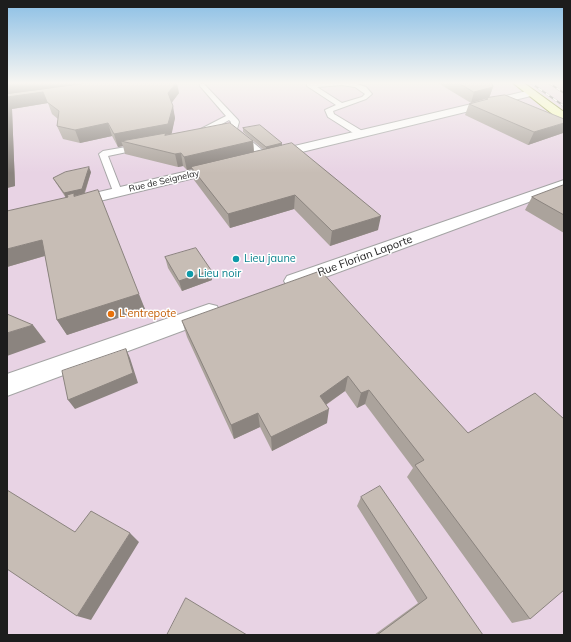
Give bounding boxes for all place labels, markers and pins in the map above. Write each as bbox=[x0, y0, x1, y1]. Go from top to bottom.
place label: Lieu jaune bbox=[244, 252, 296, 266]
marker: Lieu jaune bbox=[231, 254, 241, 264]
place label: Lieu noir bbox=[198, 267, 241, 281]
marker: Lieu noir bbox=[185, 269, 195, 279]
place label: L'entrepote bbox=[119, 307, 176, 321]
marker: L'entrepote bbox=[106, 309, 116, 319]

